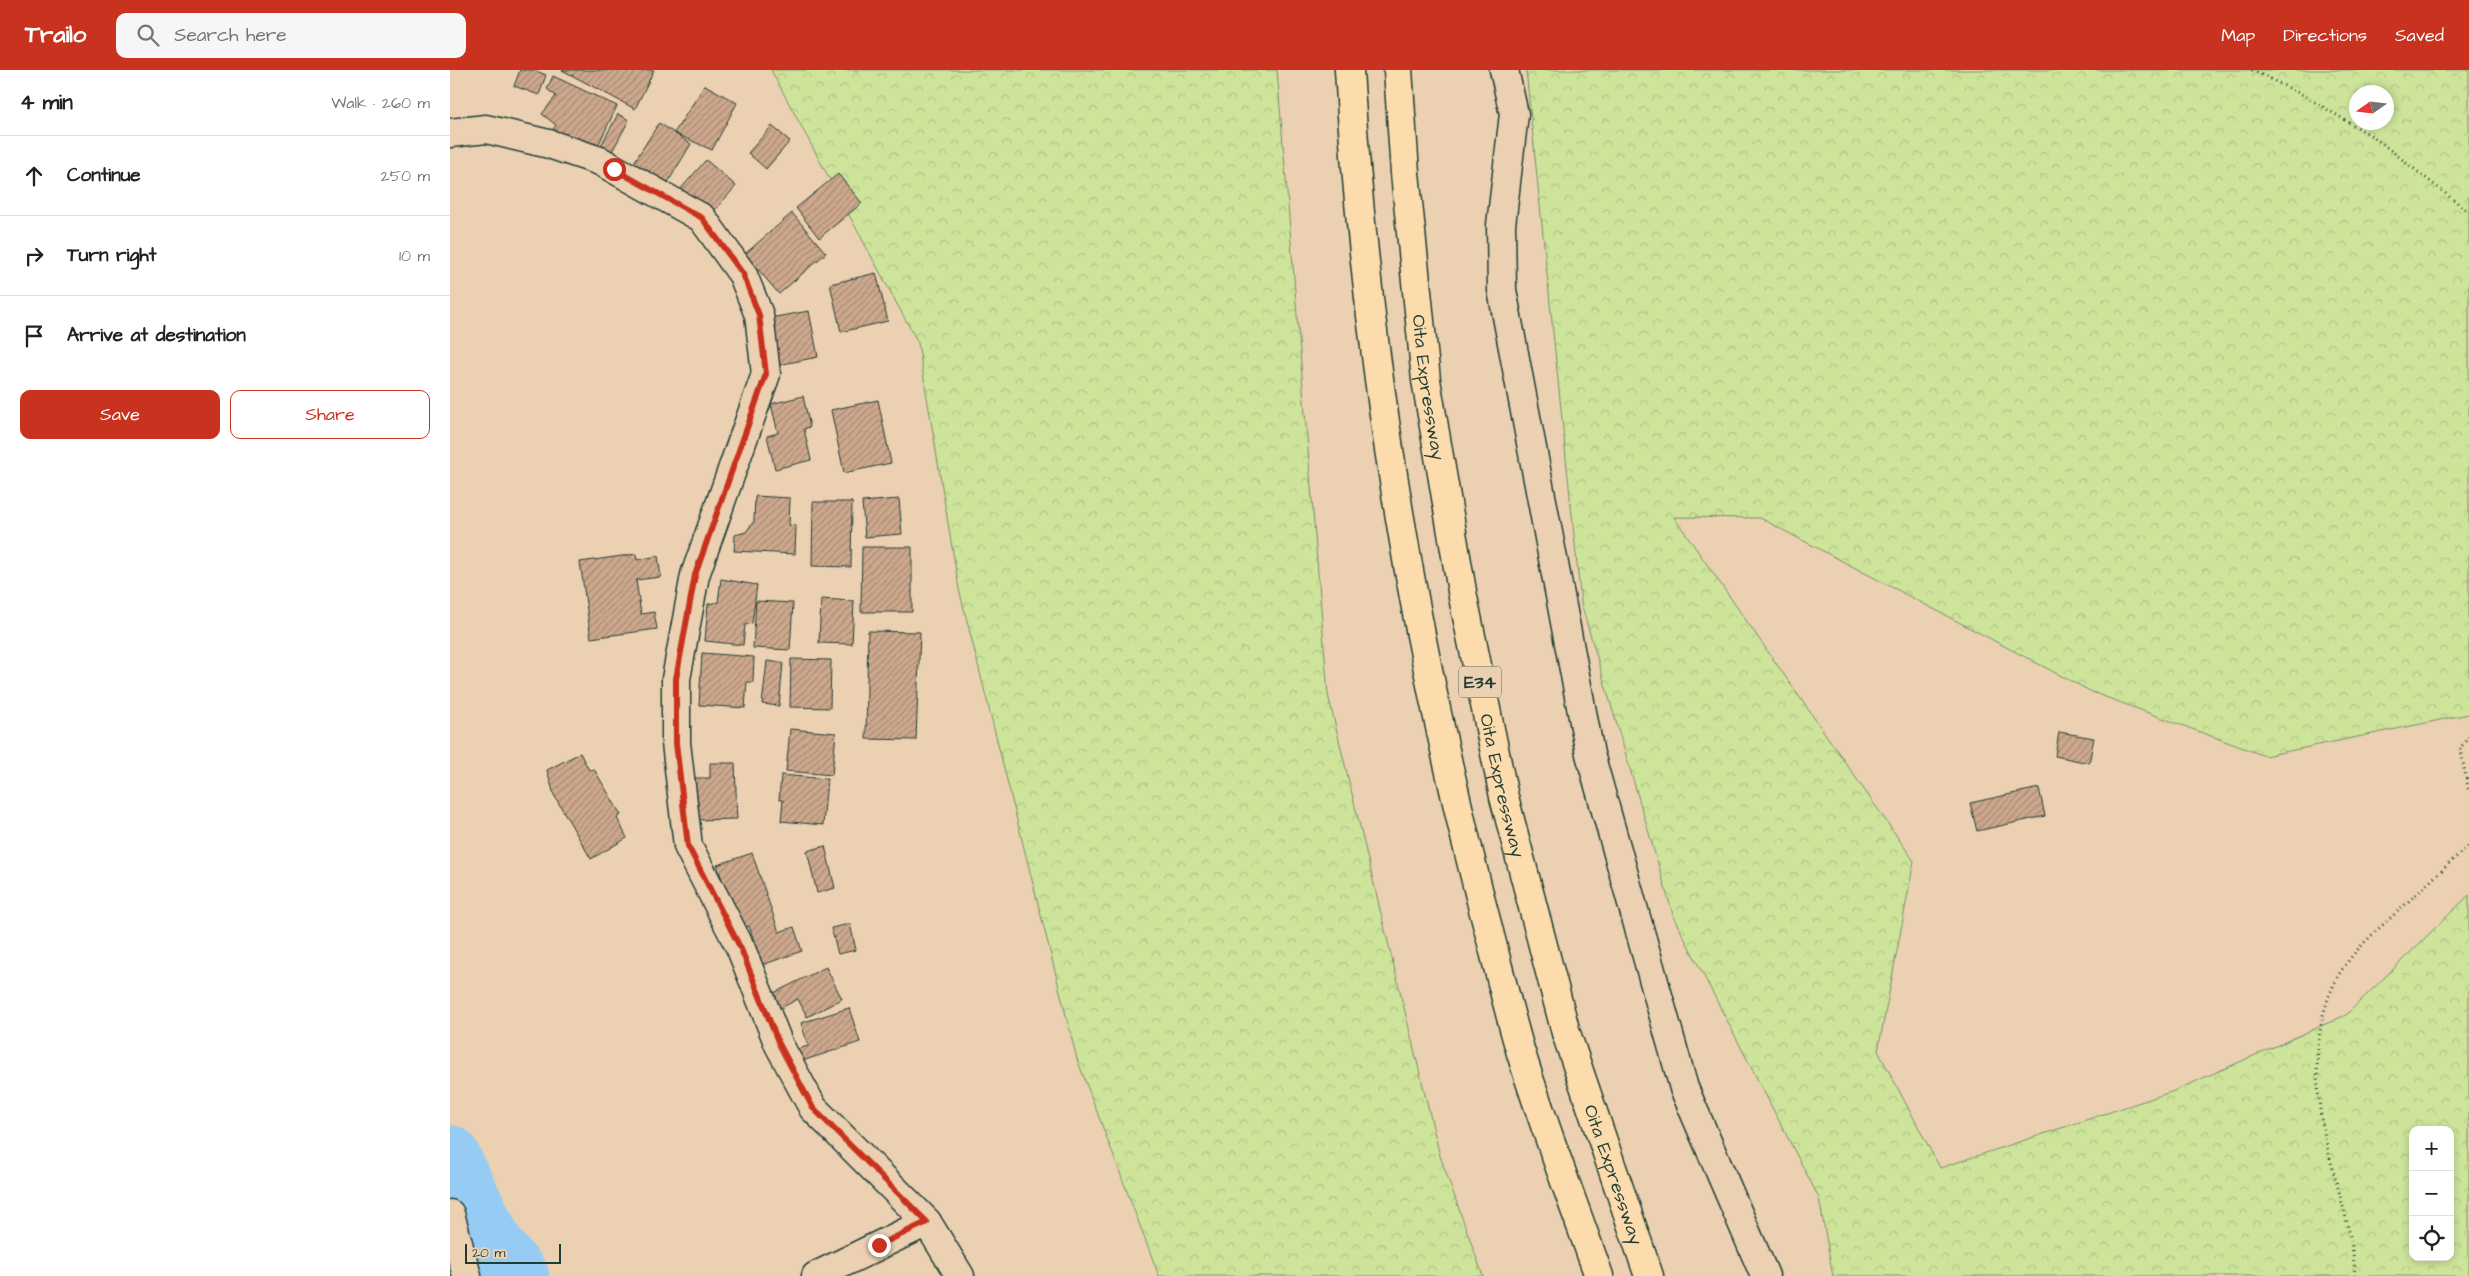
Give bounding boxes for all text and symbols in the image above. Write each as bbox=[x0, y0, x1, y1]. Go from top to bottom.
search box bbox=[116, 13, 466, 58]
text: Trailo bbox=[25, 18, 86, 52]
icon: search bbox=[134, 21, 162, 49]
text: Search here bbox=[174, 22, 286, 49]
text: Map bbox=[2221, 23, 2255, 48]
text: Directions bbox=[2283, 23, 2367, 48]
text: Saved bbox=[2395, 23, 2444, 48]
north arrow bbox=[2349, 85, 2394, 130]
text: 4 min bbox=[20, 88, 73, 117]
text: Walk · 260 m bbox=[331, 92, 430, 114]
route start bbox=[603, 158, 626, 181]
icon: ahead bbox=[20, 162, 48, 190]
text: Continue bbox=[67, 162, 141, 189]
text: 250 m bbox=[381, 165, 430, 187]
icon: right bbox=[20, 242, 48, 270]
text: Turn right bbox=[67, 242, 156, 269]
text: 10 m bbox=[399, 245, 430, 267]
street label: Oita Expressway bbox=[1404, 313, 1452, 463]
icon: arrive bbox=[20, 322, 48, 350]
text: Arrive at destination bbox=[67, 322, 246, 349]
button: Save bbox=[20, 390, 220, 439]
button: Share bbox=[230, 390, 430, 439]
road number: E34 bbox=[1459, 666, 1501, 698]
street label: Oita Expressway bbox=[1472, 711, 1531, 861]
street label: Oita Expressway bbox=[1576, 1101, 1650, 1250]
map controls bbox=[2409, 1126, 2454, 1261]
button: + bbox=[2409, 1126, 2454, 1171]
button: − bbox=[2409, 1171, 2454, 1216]
button: locate bbox=[2409, 1216, 2454, 1261]
route end bbox=[868, 1234, 891, 1257]
scale bar bbox=[465, 1241, 561, 1264]
text: 20 m bbox=[472, 1243, 505, 1263]

